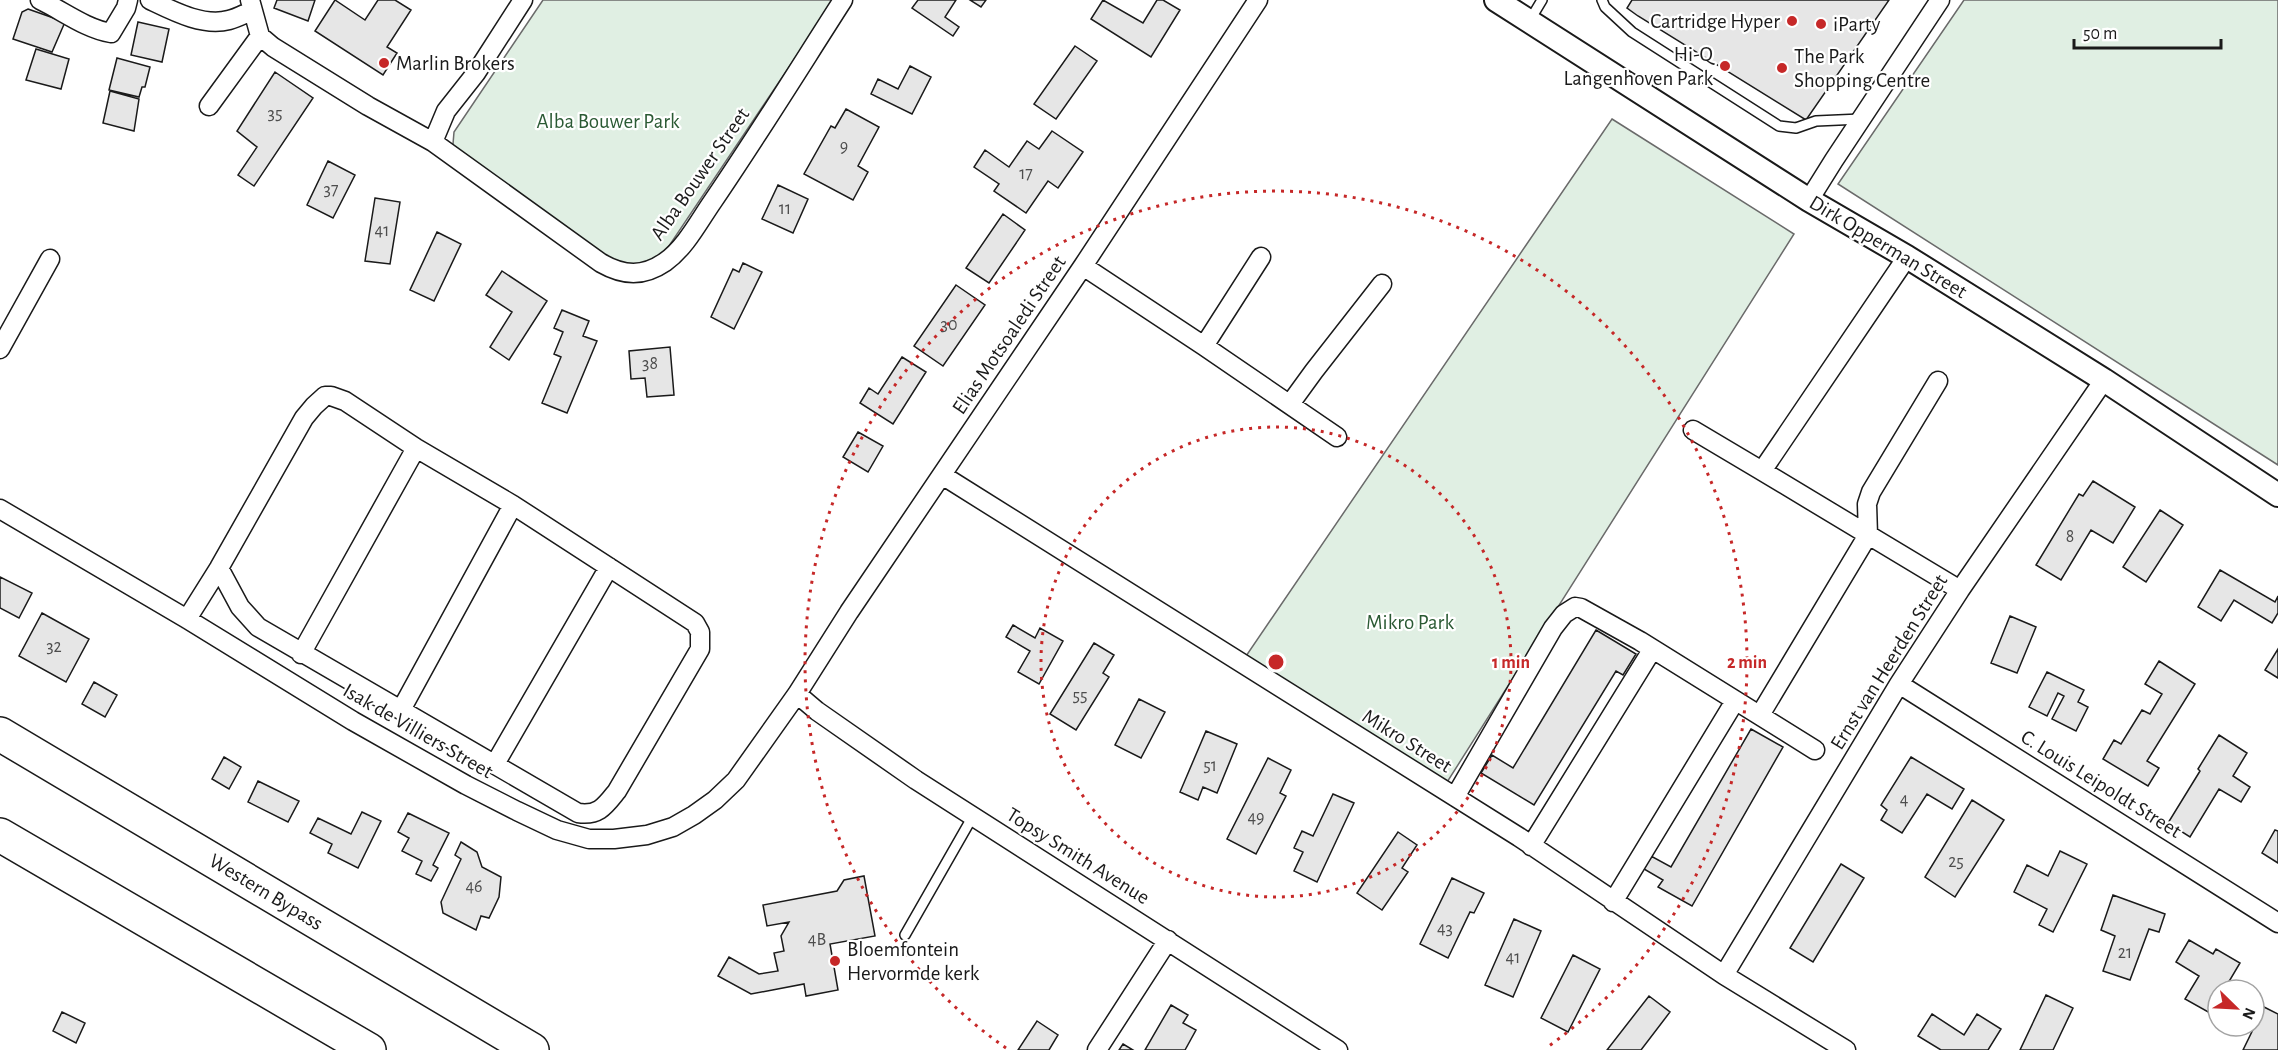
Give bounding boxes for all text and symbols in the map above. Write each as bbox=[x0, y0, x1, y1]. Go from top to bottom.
place label: Cartridge Hyper bbox=[1650, 11, 1780, 32]
scale bar bbox=[2074, 12, 2221, 50]
marker: Cartridge Hyper bbox=[1785, 14, 1799, 28]
place label: iParty bbox=[1833, 14, 1880, 35]
marker: iParty bbox=[1814, 17, 1828, 31]
text: 50 m bbox=[2083, 25, 2117, 43]
place label: Hi-Q Langenhoven Park bbox=[1563, 44, 1716, 89]
place label: The Park Shopping Centre bbox=[1794, 46, 1930, 91]
place label: Marlin Brokers bbox=[396, 53, 515, 74]
marker: Marlin Brokers bbox=[377, 56, 391, 70]
marker: Hi-Q Langenhoven Park bbox=[1718, 59, 1732, 73]
marker: The Park Shopping Centre bbox=[1775, 61, 1789, 75]
street label: Alba Bouwer Street bbox=[647, 104, 754, 244]
house number: 35 bbox=[268, 105, 282, 123]
park label: Alba Bouwer Park bbox=[536, 111, 680, 132]
house number: 9 bbox=[840, 138, 848, 156]
house number: 17 bbox=[1019, 165, 1033, 183]
house number: 37 bbox=[324, 181, 338, 199]
street label: Dirk Opperman Street bbox=[1806, 192, 1971, 302]
house number: 11 bbox=[779, 200, 791, 218]
house number: 41 bbox=[375, 222, 389, 240]
street label: Elias Motsoaledi Street bbox=[948, 252, 1070, 418]
house number: 30 bbox=[941, 316, 957, 334]
house number: 38 bbox=[642, 355, 658, 373]
house number: 8 bbox=[2066, 528, 2074, 546]
street label: Ernst van Heerden Street bbox=[1827, 570, 1952, 753]
park label: Mikro Park bbox=[1366, 612, 1454, 633]
house number: 32 bbox=[46, 638, 62, 656]
centre of rings bbox=[1266, 652, 1286, 672]
text: 1 min bbox=[1492, 654, 1530, 672]
text: 2 min bbox=[1727, 654, 1767, 672]
street label: Isak de Villiers Street bbox=[339, 680, 497, 783]
house number: 55 bbox=[1072, 687, 1088, 705]
street label: Mikro Street bbox=[1359, 705, 1456, 777]
street label: C. Louis Leipoldt Street bbox=[2017, 726, 2185, 842]
house number: 51 bbox=[1203, 757, 1217, 775]
house number: 4 bbox=[1900, 791, 1909, 809]
street label: Topsy Smith Avenue bbox=[1003, 804, 1153, 908]
house number: 49 bbox=[1247, 809, 1265, 827]
street label: Western Bypass bbox=[205, 850, 327, 934]
house number: 25 bbox=[1948, 853, 1964, 871]
house number: 46 bbox=[465, 878, 483, 896]
house number: 43 bbox=[1437, 920, 1453, 938]
house number: 4B bbox=[808, 931, 826, 949]
place label: Bloemfontein Hervormde kerk bbox=[847, 939, 980, 984]
house number: 21 bbox=[2118, 944, 2132, 962]
house number: 41 bbox=[1506, 949, 1520, 967]
marker: Bloemfontein Hervormde kerk bbox=[828, 954, 842, 968]
north arrow bbox=[2206, 978, 2266, 1038]
text: N bbox=[2239, 1005, 2258, 1022]

